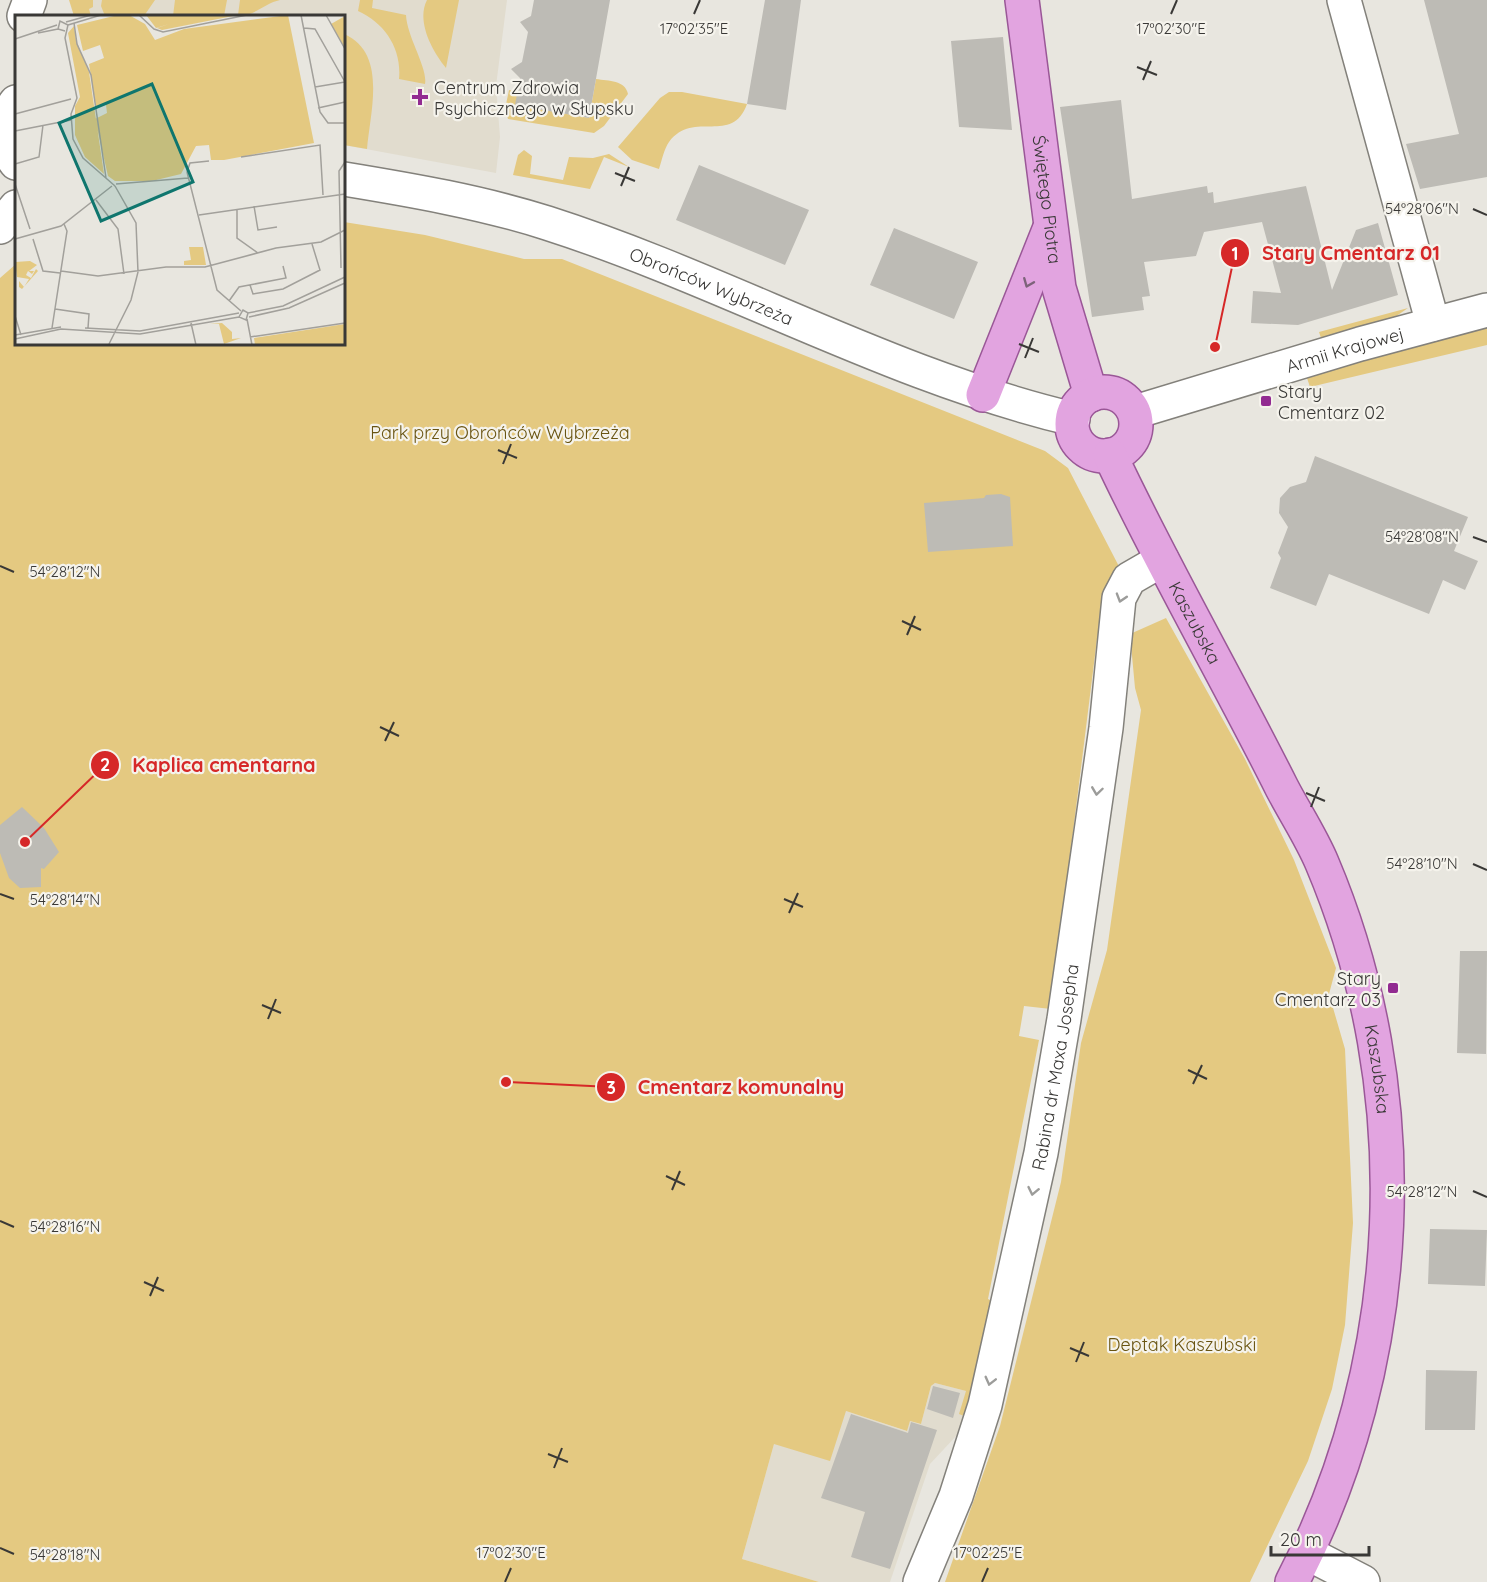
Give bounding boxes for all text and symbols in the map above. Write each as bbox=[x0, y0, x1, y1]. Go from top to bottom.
inset map bbox=[15, 15, 345, 345]
text: 17°02'35"E bbox=[660, 19, 728, 38]
text: 17°02'30"E bbox=[1136, 19, 1206, 38]
place label: Centrum Zdrowia Psychicznego w Słupsku bbox=[434, 76, 634, 120]
marker: Centrum Zdrowia Psychicznego w Słupsku bbox=[411, 88, 429, 106]
street label: Świętego Piotra bbox=[1028, 134, 1067, 265]
text: 54°28'06"N bbox=[1385, 199, 1459, 218]
callout: Stary Cmentarz 01 bbox=[1220, 234, 1452, 272]
text: Stary Cmentarz 01 bbox=[1262, 240, 1440, 265]
street label: Obrońców Wybrzeża bbox=[626, 242, 797, 330]
text: 1 bbox=[1231, 242, 1239, 265]
one-way arrow bbox=[1023, 276, 1035, 287]
street label: Armii Krajowej bbox=[1283, 321, 1406, 377]
place label: Stary Cmentarz 02 bbox=[1278, 380, 1385, 424]
marker: Stary Cmentarz 02 bbox=[1259, 394, 1273, 408]
park label: Park przy Obrońców Wybrzeża bbox=[370, 421, 630, 444]
text: 54°28'08"N bbox=[1385, 527, 1459, 546]
text: 54°28'12"N bbox=[30, 562, 100, 581]
street label: Kaszubska bbox=[1164, 577, 1227, 668]
one-way arrow bbox=[1116, 593, 1129, 603]
callout: Kaplica cmentarna bbox=[90, 746, 327, 784]
text: Kaplica cmentarna bbox=[132, 752, 316, 777]
text: 2 bbox=[100, 753, 110, 776]
one-way arrow bbox=[1091, 786, 1103, 796]
text: 54°28'10"N bbox=[1386, 854, 1458, 873]
text: 54°28'14"N bbox=[30, 890, 100, 909]
street label: Rabina dr Maxa Josepha bbox=[1026, 962, 1083, 1173]
place label: Stary Cmentarz 03 bbox=[1275, 967, 1381, 1011]
marker: Stary Cmentarz 03 bbox=[1386, 981, 1400, 995]
street label: Kaszubska bbox=[1360, 1022, 1395, 1115]
callout: Cmentarz komunalny bbox=[596, 1068, 856, 1106]
text: Cmentarz komunalny bbox=[638, 1074, 844, 1099]
text: 3 bbox=[606, 1076, 616, 1099]
text: 54°28'12"N bbox=[1387, 1182, 1457, 1201]
one-way arrow bbox=[1027, 1186, 1040, 1196]
text: 54°28'16"N bbox=[30, 1217, 100, 1236]
park label: Deptak Kaszubski bbox=[1108, 1333, 1256, 1356]
one-way arrow bbox=[985, 1376, 998, 1386]
scale bar bbox=[1271, 1519, 1368, 1557]
text: 20 m bbox=[1280, 1528, 1322, 1551]
text: 17°02'30"E bbox=[476, 1543, 546, 1562]
text: 17°02'25"E bbox=[953, 1543, 1023, 1562]
text: 54°28'18"N bbox=[30, 1545, 100, 1564]

